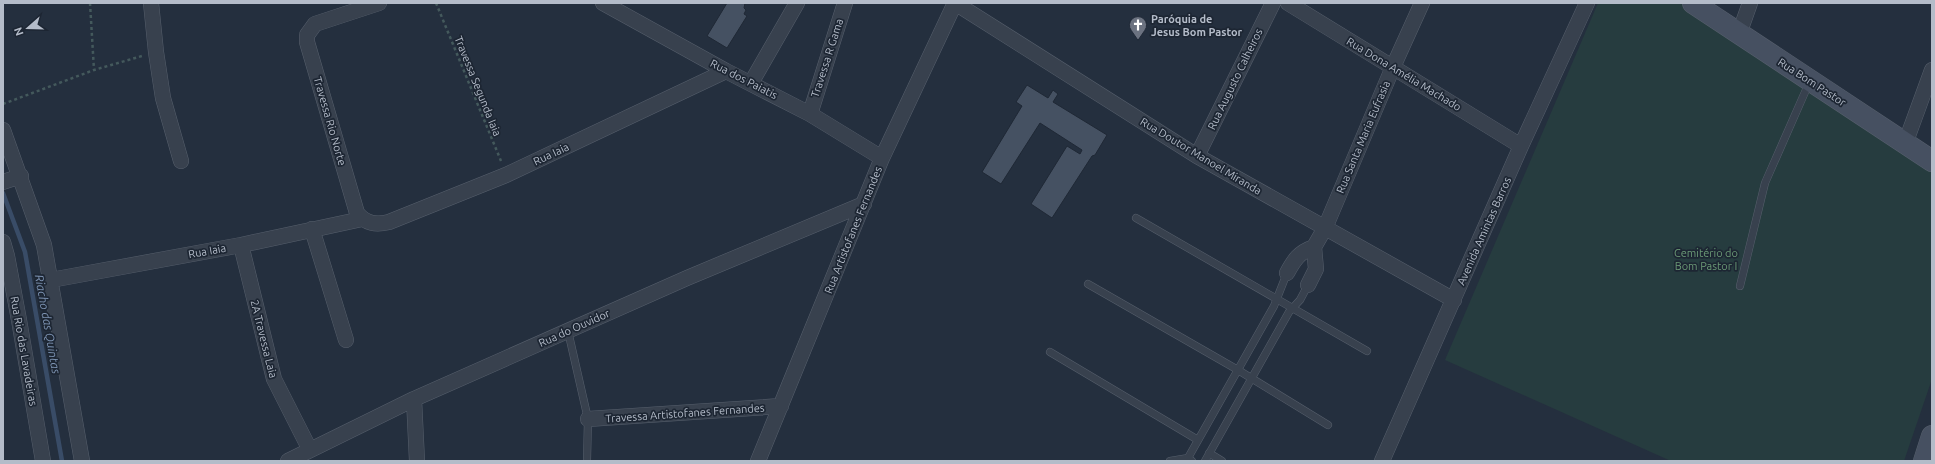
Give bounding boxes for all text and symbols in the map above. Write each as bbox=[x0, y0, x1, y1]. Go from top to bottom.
north arrow bbox=[8, 8, 48, 48]
place label: Paróquia de Jesus Bom Pastor bbox=[1151, 13, 1243, 38]
church icon: Paróquia de Jesus Bom Pastor bbox=[1128, 15, 1148, 40]
street label: Travessa R Gama bbox=[809, 17, 845, 99]
text: N bbox=[12, 26, 26, 37]
street label: Rua Augusto Calheiros bbox=[1205, 26, 1265, 132]
street label: Travessa Segunda Iaia bbox=[452, 34, 504, 138]
street label: Rua Dona Amélia Machado bbox=[1345, 35, 1463, 113]
street label: Rua Bom Pastor bbox=[1776, 56, 1849, 109]
street label: Rua dos Paiatis bbox=[708, 57, 780, 101]
street label: Travessa Rio Norte bbox=[312, 75, 348, 167]
street label: Rua Santa Maria Eufrasia bbox=[1334, 79, 1392, 195]
street label: Rua Doutor Manoel Miranda bbox=[1138, 115, 1264, 197]
street label: Rua Iaia bbox=[531, 141, 571, 167]
street label: Rua Artistofanes Fernandes bbox=[822, 164, 884, 295]
street label: Avenida Amintas Barros bbox=[1455, 175, 1513, 287]
street label: Rua Iaia bbox=[187, 242, 227, 260]
park label: Cemitério do Bom Pastor I bbox=[1674, 247, 1738, 272]
water label: Riacho das Quintas bbox=[33, 273, 63, 375]
street label: Rua Rio das Lavadeiras bbox=[8, 295, 40, 407]
street label: 2A Travessa Laia bbox=[248, 299, 280, 379]
street label: Rua do Ouvidor bbox=[537, 307, 612, 349]
street label: Travessa Artistofanes Fernandes bbox=[605, 401, 765, 425]

